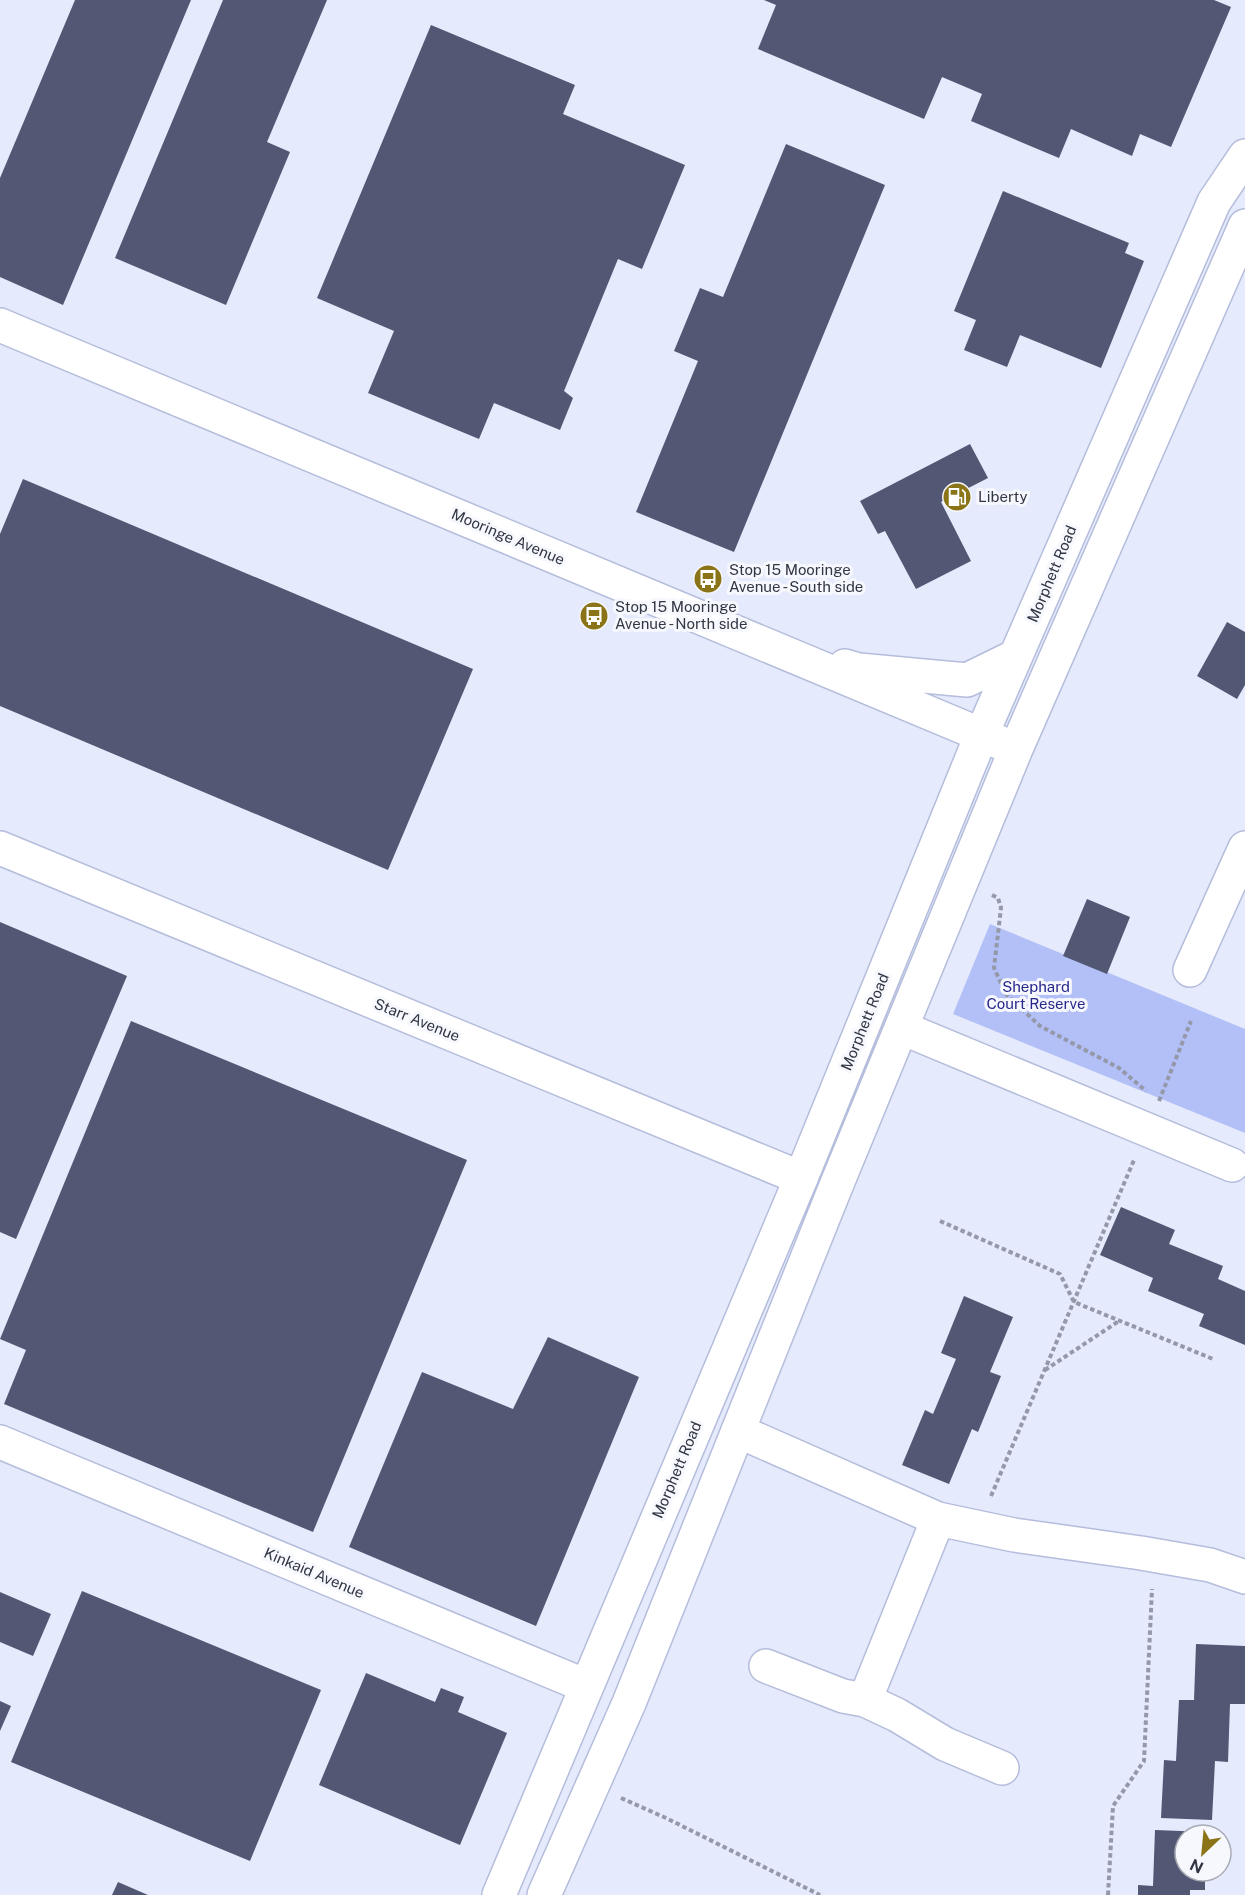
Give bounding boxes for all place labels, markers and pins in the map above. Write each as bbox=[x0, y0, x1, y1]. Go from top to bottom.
fuel station icon: Liberty bbox=[941, 481, 973, 513]
place label: Liberty bbox=[978, 488, 1027, 505]
place label: Stop 15 Mooringe Avenue - South side bbox=[729, 561, 863, 595]
bus stop icon: Stop 15 Mooringe Avenue - South side bbox=[692, 563, 724, 595]
place label: Stop 15 Mooringe Avenue - North side bbox=[615, 598, 747, 632]
bus stop icon: Stop 15 Mooringe Avenue - North side bbox=[578, 600, 610, 632]

